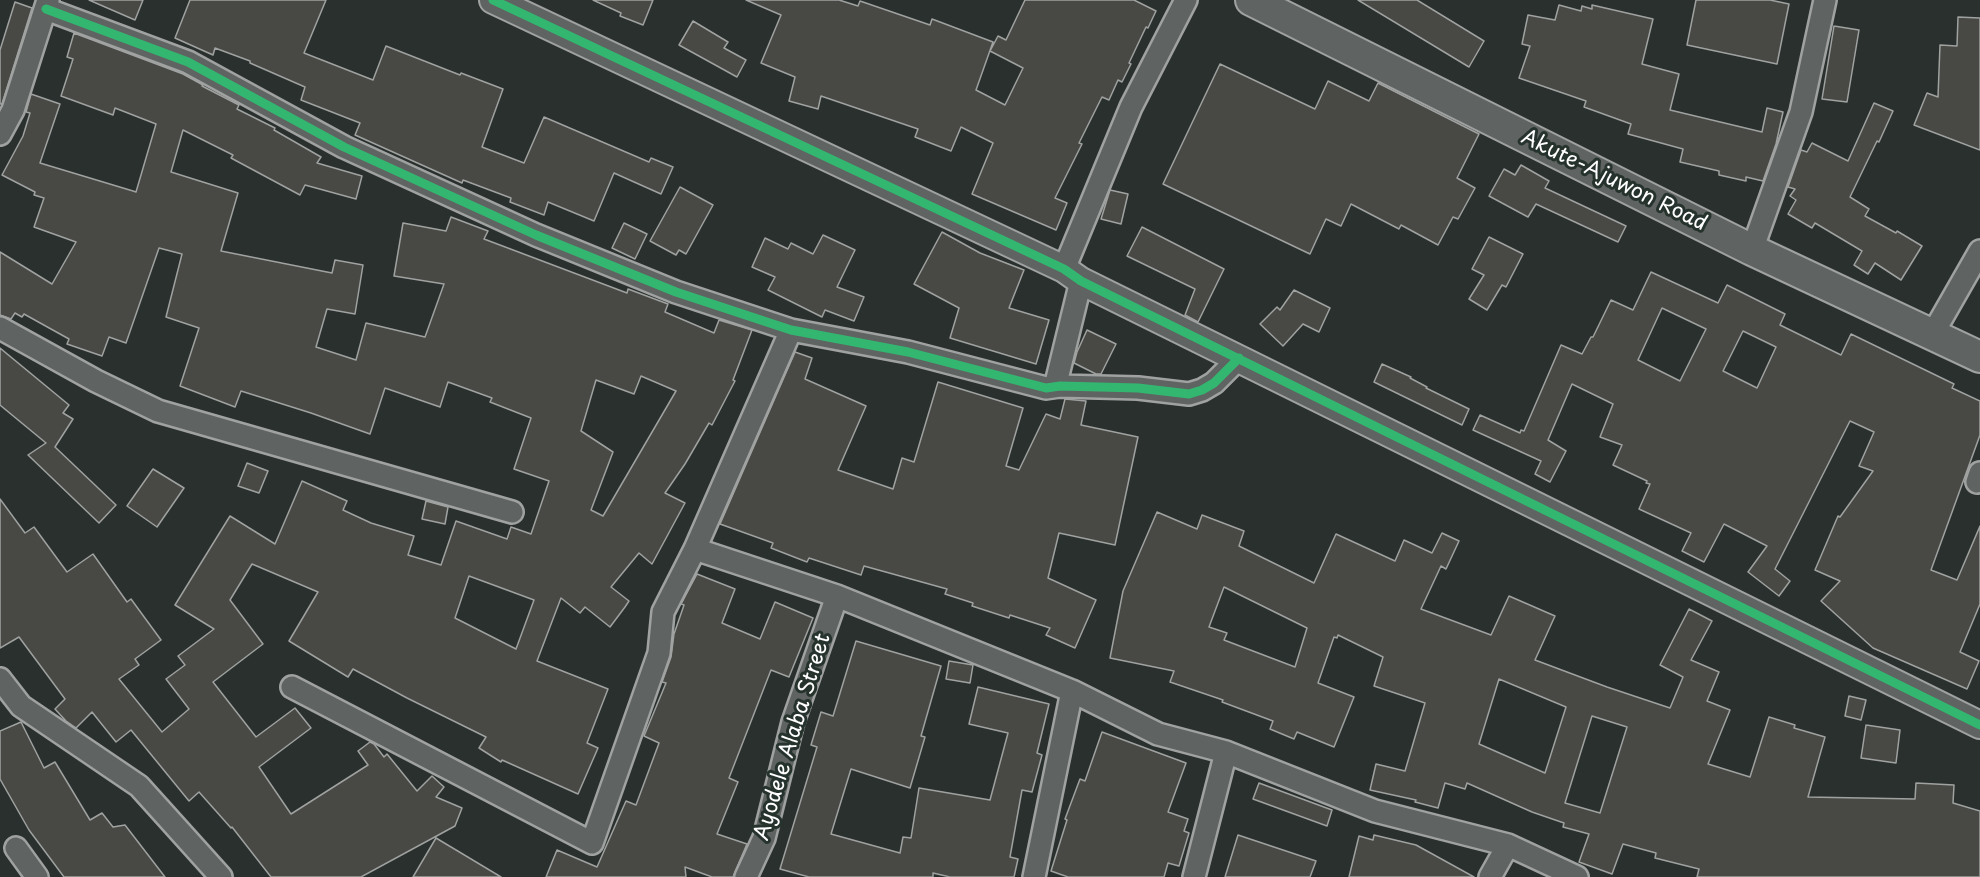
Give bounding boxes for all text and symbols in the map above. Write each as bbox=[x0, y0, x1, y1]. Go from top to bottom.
street label: Akute-Ajuwon Road bbox=[1517, 125, 1711, 237]
street label: Ayodele Alaba Street bbox=[750, 631, 836, 843]

